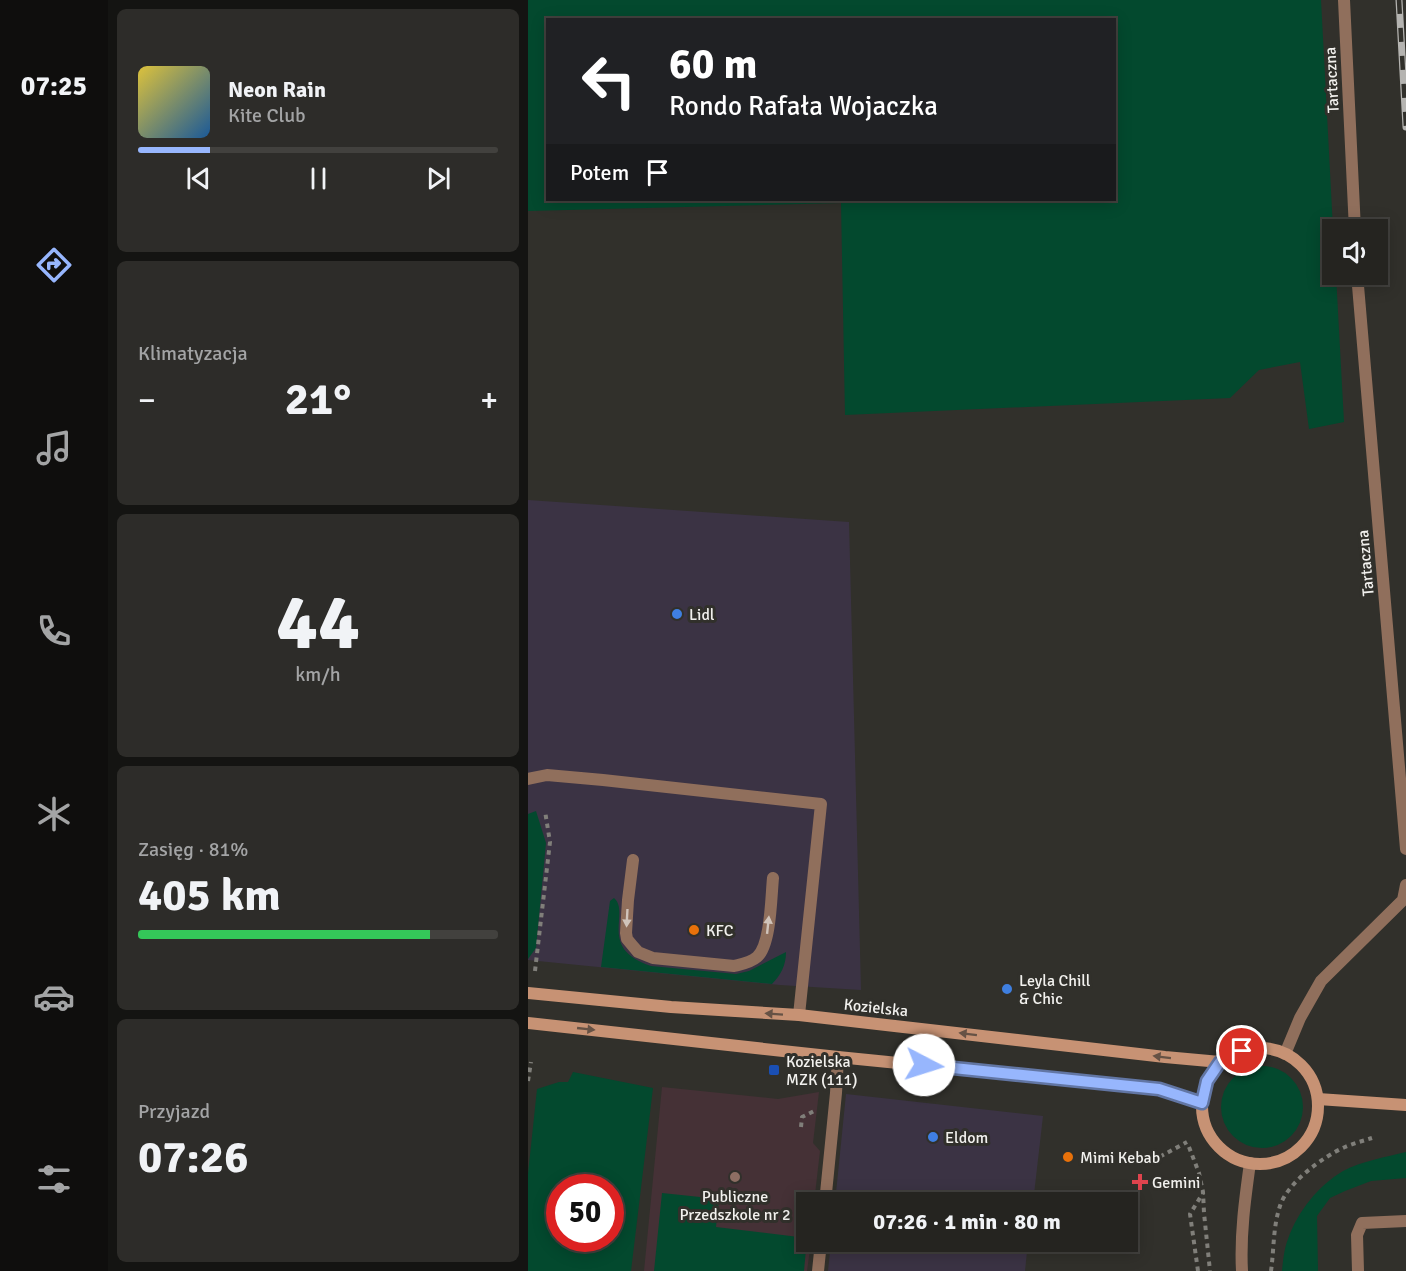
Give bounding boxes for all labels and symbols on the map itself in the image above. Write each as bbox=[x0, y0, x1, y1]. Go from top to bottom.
street label: Tartaczna bbox=[1320, 46, 1344, 114]
street label: Tartaczna bbox=[1353, 529, 1379, 597]
place label: Lidl bbox=[689, 605, 715, 625]
marker: Lidl bbox=[670, 607, 684, 621]
one-way arrow bbox=[622, 908, 631, 927]
one-way arrow bbox=[763, 916, 773, 935]
place label: KFC bbox=[706, 921, 734, 941]
marker: KFC bbox=[687, 923, 701, 937]
place label: Leyla Chill & Chic bbox=[1019, 971, 1091, 1009]
marker: Leyla Chill & Chic bbox=[1000, 982, 1014, 996]
street label: Kozielska bbox=[843, 995, 909, 1021]
one-way arrow bbox=[765, 1009, 784, 1018]
one-way arrow bbox=[577, 1025, 596, 1034]
pin bbox=[1216, 1025, 1267, 1076]
one-way arrow bbox=[958, 1030, 977, 1039]
position arrow bbox=[892, 1033, 956, 1097]
place label: Kozielska MZK (111) bbox=[786, 1052, 858, 1090]
one-way arrow bbox=[1152, 1052, 1171, 1061]
marker: Kozielska MZK (111) bbox=[767, 1063, 781, 1077]
place label: Eldom bbox=[945, 1128, 988, 1148]
marker: Eldom bbox=[926, 1130, 940, 1144]
place label: Mimi Kebab bbox=[1080, 1148, 1160, 1168]
marker: Mimi Kebab bbox=[1061, 1150, 1075, 1164]
marker: Publiczne Przedszkole nr 2 bbox=[728, 1170, 742, 1184]
place label: Gemini bbox=[1152, 1173, 1200, 1193]
speed limit sign: 50 bbox=[546, 1174, 624, 1252]
marker: Gemini bbox=[1133, 1175, 1147, 1189]
place label: Publiczne Przedszkole nr 2 bbox=[679, 1187, 791, 1225]

